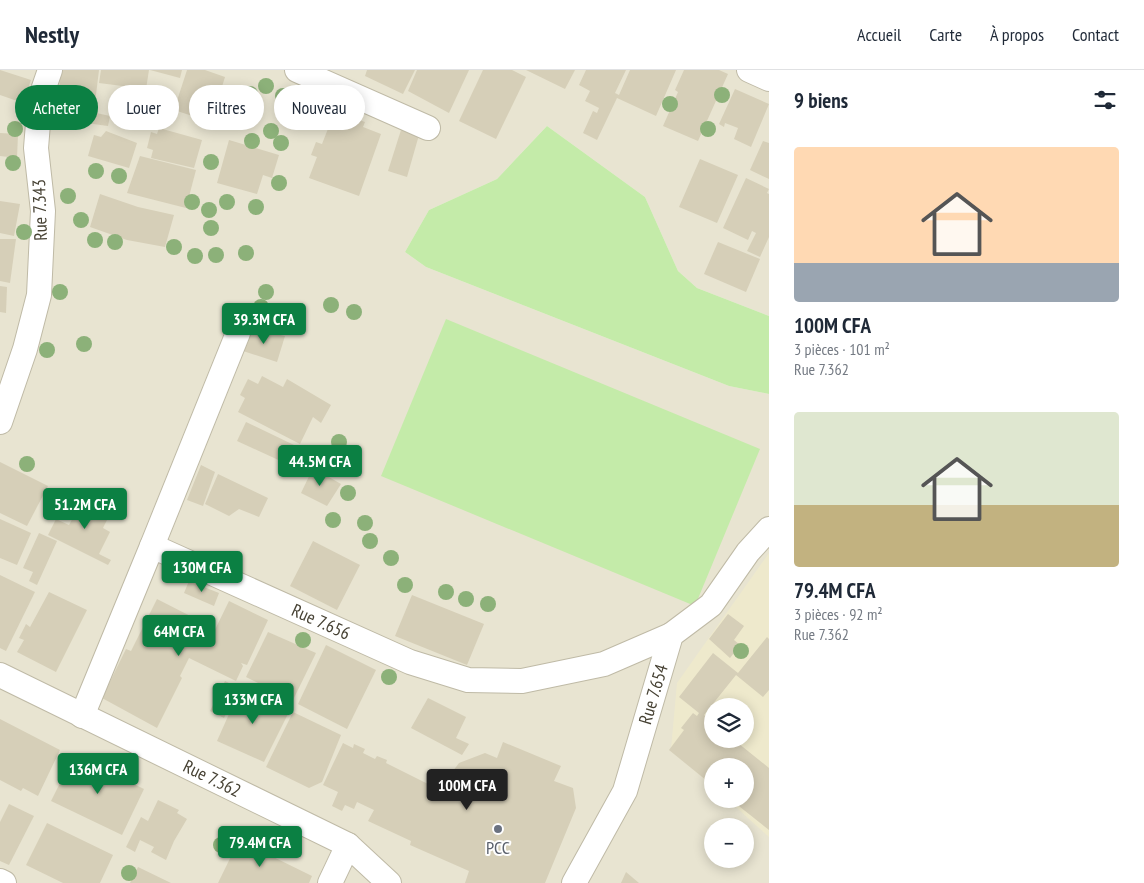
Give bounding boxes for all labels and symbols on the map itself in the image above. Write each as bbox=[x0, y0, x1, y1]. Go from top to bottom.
street label: Rue 7.343 bbox=[27, 179, 52, 241]
pin: 39.3M CFA bbox=[207, 302, 321, 345]
pin: 44.5M CFA bbox=[263, 444, 377, 487]
pin: 51.2M CFA bbox=[28, 488, 142, 530]
pin: 130M CFA bbox=[150, 550, 254, 593]
street label: Rue 7.656 bbox=[288, 598, 354, 645]
pin: 64M CFA bbox=[133, 614, 225, 657]
street label: Rue 7.654 bbox=[633, 661, 673, 727]
pin: 133M CFA bbox=[201, 682, 305, 725]
pin: 136M CFA bbox=[46, 752, 150, 795]
street label: Rue 7.362 bbox=[179, 754, 245, 802]
pin: 100M CFA bbox=[415, 768, 519, 811]
marker: PCC bbox=[492, 823, 504, 835]
pin: 79.4M CFA bbox=[203, 826, 317, 868]
place label: PCC bbox=[486, 836, 510, 859]

